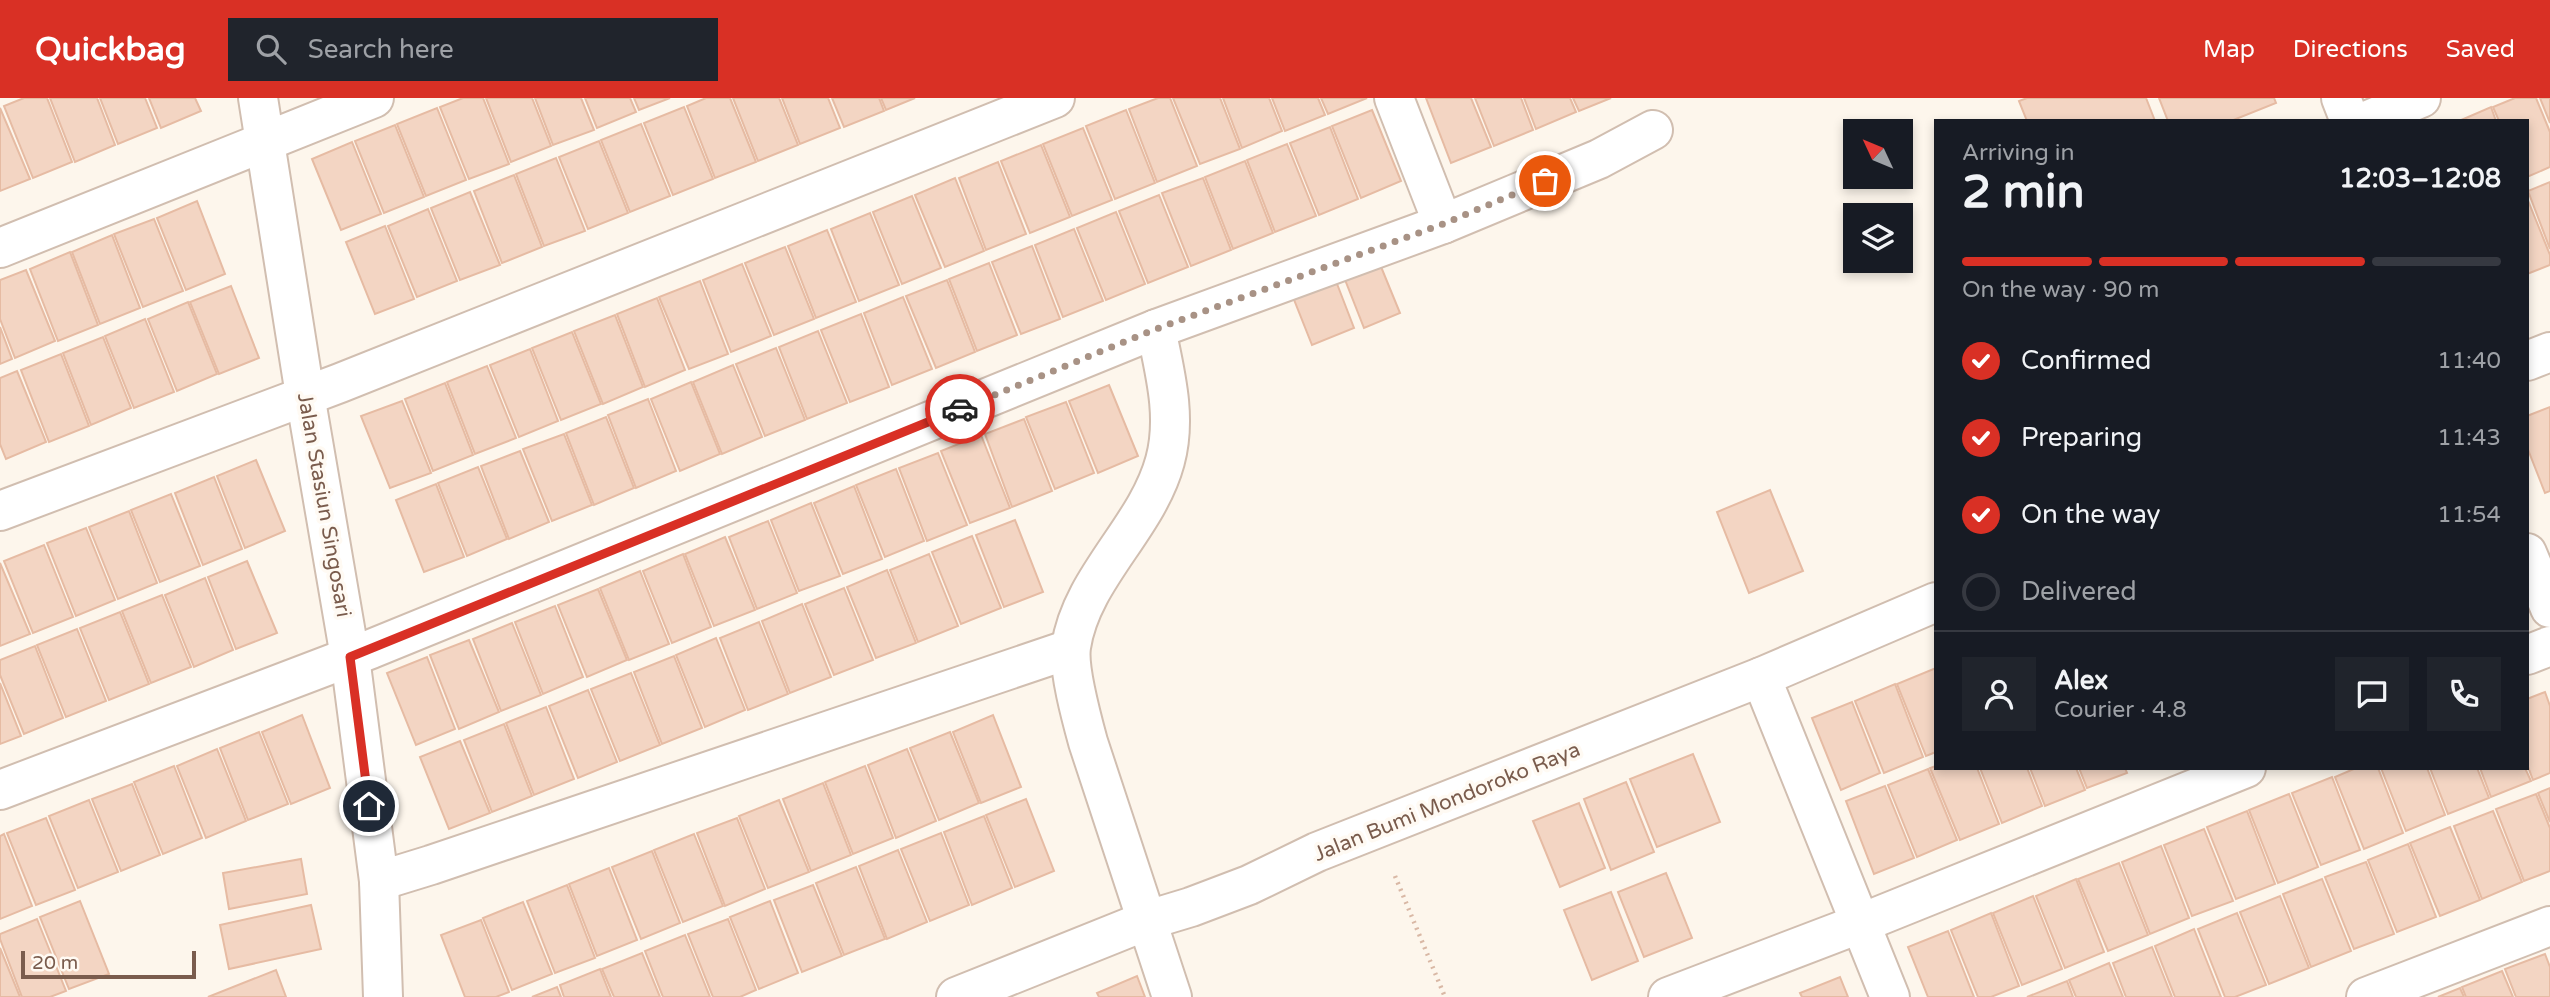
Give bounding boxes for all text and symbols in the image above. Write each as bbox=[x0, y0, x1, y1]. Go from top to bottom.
search box bbox=[228, 18, 718, 81]
text: Quickbag bbox=[35, 30, 186, 69]
icon: search bbox=[252, 30, 290, 68]
text: Search here bbox=[308, 34, 454, 65]
text: Map bbox=[2203, 35, 2255, 64]
text: Directions bbox=[2293, 35, 2408, 64]
text: Saved bbox=[2446, 35, 2515, 64]
north arrow bbox=[1843, 119, 1913, 189]
map controls bbox=[1843, 119, 1913, 273]
text: Arriving in bbox=[1962, 139, 2075, 167]
pin bbox=[1515, 151, 1575, 211]
icon: bag bbox=[1526, 162, 1564, 200]
text: 12:03–12:08 bbox=[2339, 163, 2501, 194]
text: 2 min bbox=[1962, 165, 2085, 220]
button: layers bbox=[1843, 203, 1913, 273]
text: On the way · 90 m bbox=[1962, 276, 2159, 304]
icon: check bbox=[1962, 342, 2000, 380]
text: Confirmed bbox=[2021, 345, 2151, 376]
text: 11:40 bbox=[2437, 347, 2501, 375]
courier bbox=[925, 374, 995, 444]
icon: car bbox=[941, 390, 979, 428]
street label: Jalan Stasiun Singosari bbox=[292, 391, 356, 619]
icon: check bbox=[1962, 419, 2000, 457]
text: Preparing bbox=[2021, 422, 2142, 453]
text: 11:43 bbox=[2437, 424, 2501, 452]
icon: check bbox=[1962, 496, 2000, 534]
text: On the way bbox=[2021, 499, 2161, 530]
text: 11:54 bbox=[2437, 501, 2501, 529]
text: Delivered bbox=[2021, 576, 2137, 607]
button: person bbox=[1962, 657, 2036, 731]
button: chat bbox=[2335, 657, 2409, 731]
button: phone bbox=[2427, 657, 2501, 731]
text: Alex bbox=[2054, 665, 2108, 696]
text: Courier · 4.8 bbox=[2054, 696, 2187, 724]
street label: Jalan Bumi Mondoroko Raya bbox=[1310, 737, 1584, 867]
pin bbox=[339, 776, 399, 836]
icon: home bbox=[350, 787, 388, 825]
scale bar bbox=[21, 948, 196, 980]
text: 20 m bbox=[32, 952, 78, 974]

